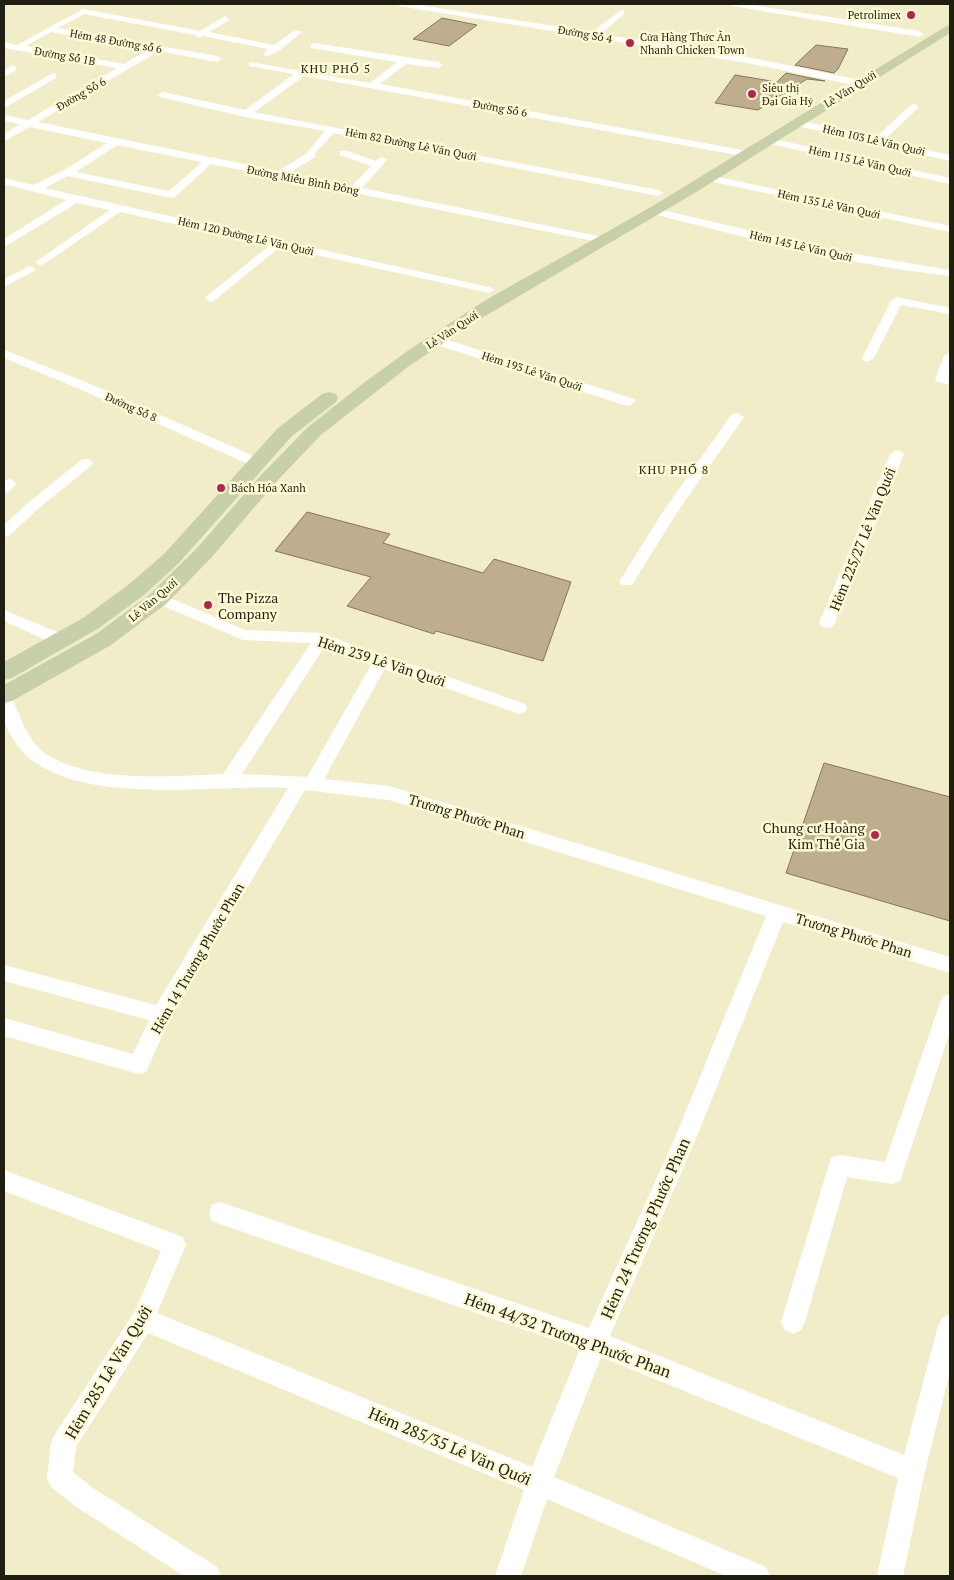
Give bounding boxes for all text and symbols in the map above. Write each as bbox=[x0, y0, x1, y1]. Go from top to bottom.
place label: Petrolimex bbox=[848, 8, 901, 22]
marker: Petrolimex bbox=[905, 9, 917, 21]
street label: Đường Số 4 bbox=[557, 22, 613, 46]
street label: Hẻm 48 Đường số 6 bbox=[69, 26, 163, 56]
place label: Cửa Hàng Thức Ăn Nhanh Chicken Town bbox=[640, 30, 745, 57]
marker: Cửa Hàng Thức Ăn Nhanh Chicken Town bbox=[624, 37, 636, 49]
street label: Đường Số 1B bbox=[33, 44, 97, 68]
district label: KHU PHỐ 5 bbox=[301, 61, 371, 76]
street label: Lê Văn Quới bbox=[821, 67, 879, 111]
street label: Đường Số 6 bbox=[54, 74, 108, 114]
place label: Siêu thị Đại Gia Hỷ bbox=[762, 81, 814, 108]
marker: Siêu thị Đại Gia Hỷ bbox=[746, 88, 758, 100]
street label: Đường Số 6 bbox=[472, 96, 528, 120]
street label: Hẻm 103 Lê Văn Quới bbox=[821, 121, 927, 159]
street label: Hẻm 82 Đường Lê Văn Quới bbox=[344, 124, 478, 164]
street label: Hẻm 115 Lê Văn Quới bbox=[807, 142, 913, 180]
street label: Đường Miếu Bình Đông bbox=[246, 162, 360, 198]
street label: Hẻm 135 Lê Văn Quới bbox=[776, 186, 882, 222]
street label: Hẻm 120 Đường Lê Văn Quới bbox=[177, 214, 315, 258]
street label: Hẻm 145 Lê Văn Quới bbox=[748, 227, 854, 265]
street label: Lê Văn Quới bbox=[423, 308, 481, 352]
street label: Hẻm 193 Lê Văn Quới bbox=[480, 348, 584, 394]
street label: Đường Số 8 bbox=[103, 389, 159, 425]
district label: KHU PHỐ 8 bbox=[639, 462, 709, 477]
street label: Hẻm 225/27 Lê Văn Quới bbox=[825, 465, 899, 613]
place label: Bách Hóa Xanh bbox=[231, 481, 306, 495]
marker: Bách Hóa Xanh bbox=[215, 482, 227, 494]
street label: Lê Văn Quới bbox=[126, 576, 180, 624]
place label: The Pizza Company bbox=[218, 588, 278, 623]
marker: The Pizza Company bbox=[202, 599, 214, 611]
street label: Hẻm 239 Lê Văn Quới bbox=[316, 631, 448, 691]
street label: Trương Phước Phan bbox=[406, 789, 528, 843]
place label: Chung cư Hoàng Kim Thế Gia bbox=[762, 818, 866, 853]
marker: Chung cư Hoàng Kim Thế Gia bbox=[869, 829, 881, 841]
street label: Hẻm 14 Trương Phước Phan bbox=[146, 878, 248, 1037]
street label: Trương Phước Phan bbox=[793, 908, 915, 962]
street label: Hẻm 24 Trương Phước Phan bbox=[595, 1134, 695, 1322]
street label: Hẻm 44/32 Trương Phước Phan bbox=[462, 1287, 675, 1383]
street label: Hẻm 285 Lê Văn Quới bbox=[59, 1301, 157, 1443]
street label: Hẻm 285/35 Lê Văn Quới bbox=[365, 1402, 535, 1490]

